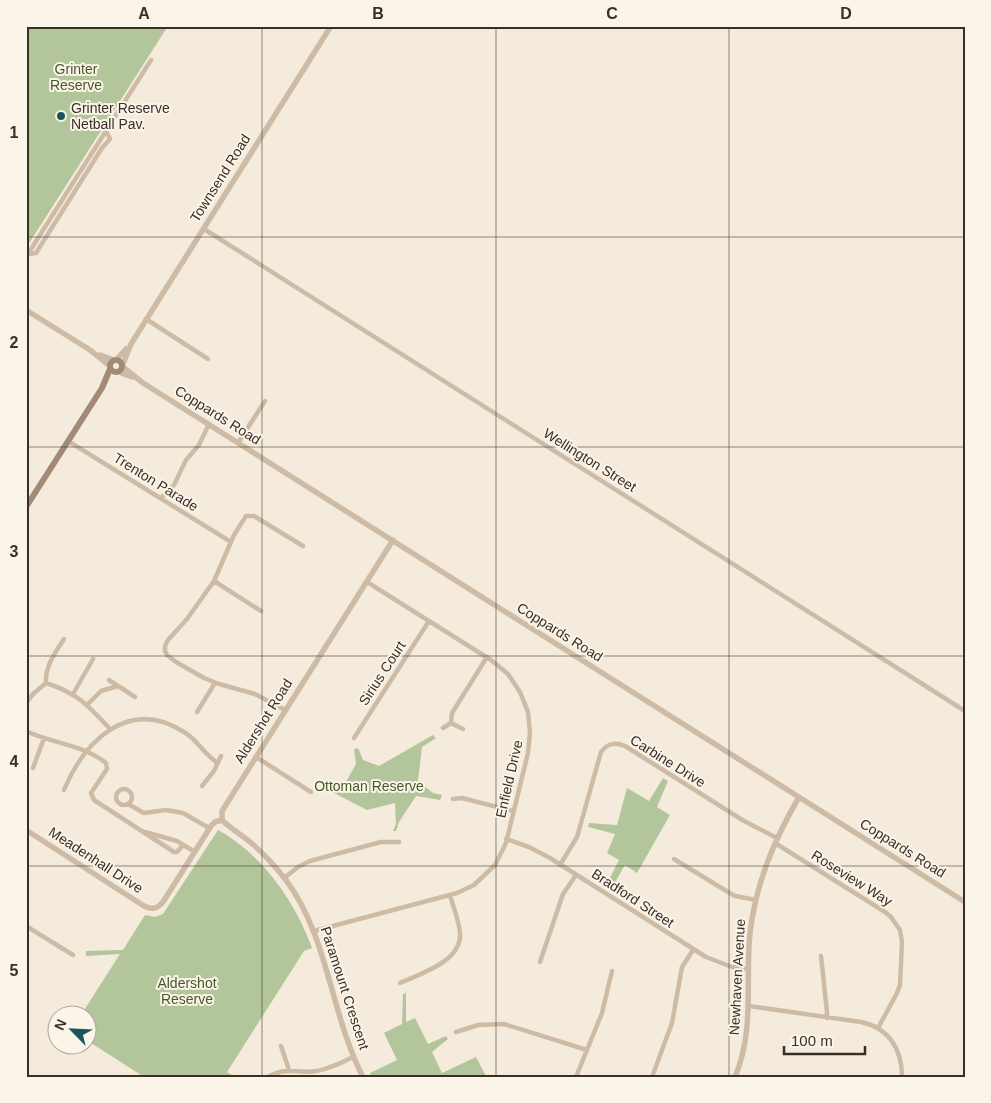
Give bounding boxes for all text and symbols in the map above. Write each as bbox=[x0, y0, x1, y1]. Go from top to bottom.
text: A bbox=[138, 5, 150, 22]
text: B bbox=[372, 5, 384, 22]
text: C bbox=[606, 5, 618, 22]
text: D bbox=[840, 5, 852, 22]
park label: Grinter Reserve bbox=[50, 61, 102, 93]
place label: Grinter Reserve Netball Pav. bbox=[71, 100, 170, 132]
marker: Grinter Reserve Netball Pav. bbox=[55, 110, 67, 122]
text: 1 bbox=[10, 124, 19, 141]
street label: Townsend Road bbox=[187, 131, 253, 225]
text: 2 bbox=[10, 334, 19, 351]
street label: Coppards Road bbox=[172, 382, 264, 448]
street label: Wellington Street bbox=[541, 425, 639, 495]
street label: Trenton Parade bbox=[111, 450, 201, 515]
text: 3 bbox=[10, 543, 19, 560]
street label: Coppards Road bbox=[514, 599, 606, 665]
street label: Sirius Court bbox=[355, 638, 409, 708]
street label: Aldershot Road bbox=[231, 676, 295, 766]
street label: Carbine Drive bbox=[627, 732, 709, 791]
street label: Enfield Drive bbox=[492, 738, 526, 819]
text: 4 bbox=[10, 753, 19, 770]
park label: Ottoman Reserve bbox=[314, 778, 424, 794]
street label: Coppards Road bbox=[857, 815, 949, 881]
street label: Meadenhall Drive bbox=[46, 824, 146, 896]
street label: Roseview Way bbox=[809, 847, 895, 909]
street label: Bradford Street bbox=[589, 865, 677, 931]
street label: Newhaven Avenue bbox=[726, 918, 748, 1036]
street label: Paramount Crescent bbox=[318, 924, 372, 1052]
text: 5 bbox=[10, 962, 19, 979]
park label: Aldershot Reserve bbox=[157, 975, 217, 1007]
north arrow bbox=[48, 1006, 98, 1056]
text: N bbox=[51, 1017, 69, 1033]
scale bar bbox=[784, 1023, 865, 1055]
text: 100 m bbox=[791, 1032, 833, 1049]

